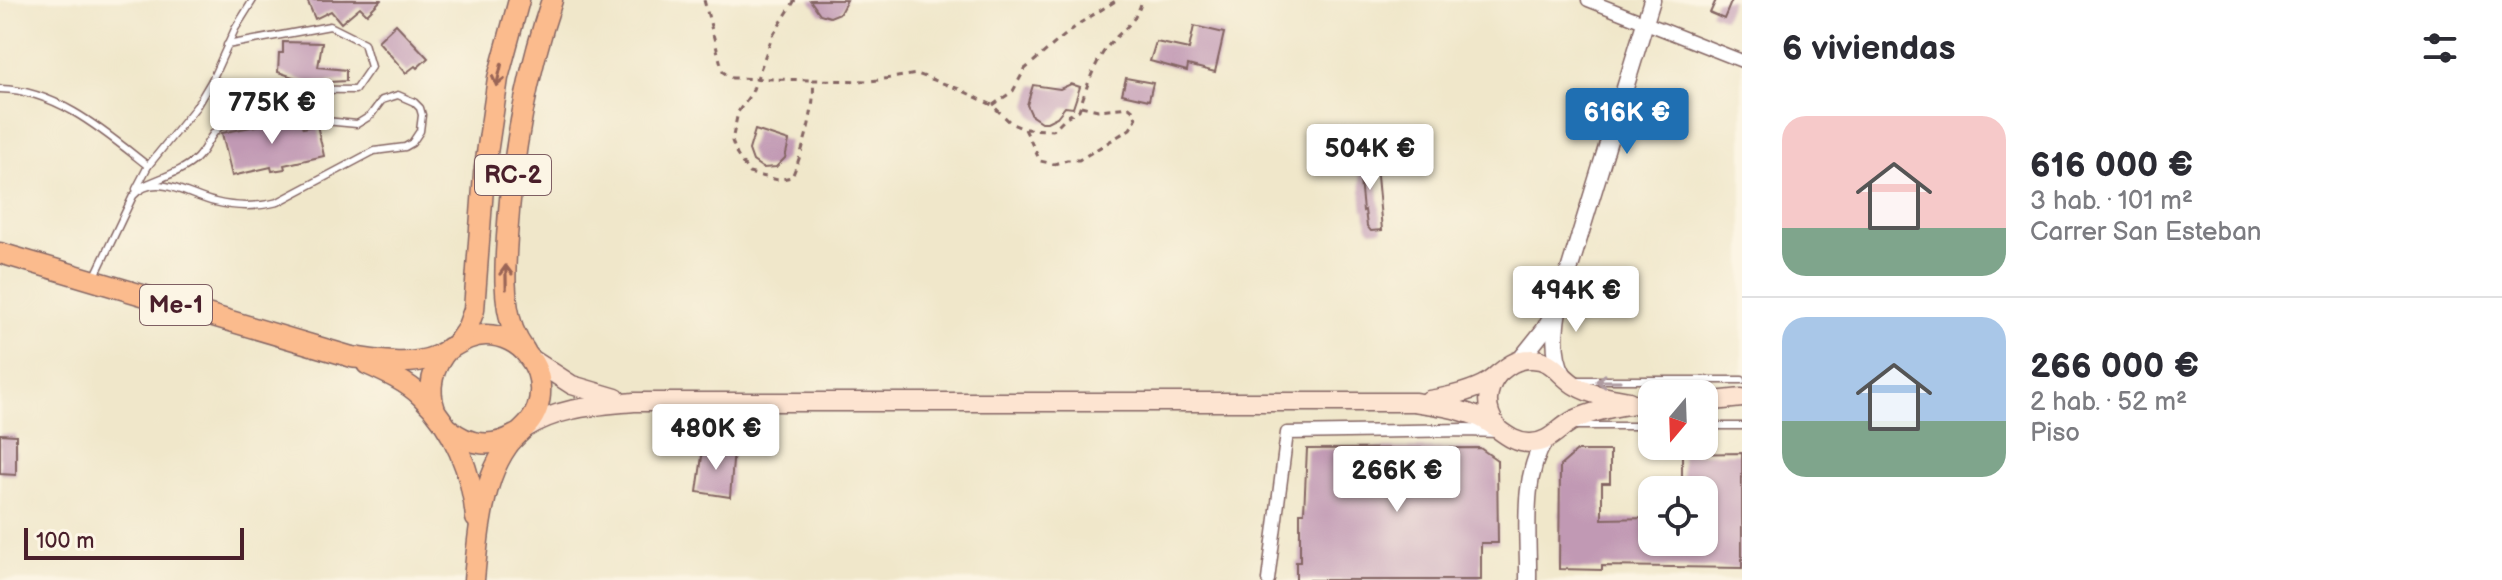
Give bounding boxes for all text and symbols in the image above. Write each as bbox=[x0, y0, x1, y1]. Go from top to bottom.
icon: filters bbox=[2418, 26, 2462, 70]
text: 6 viviendas bbox=[1782, 28, 1955, 69]
one-way arrow bbox=[491, 62, 506, 88]
pin: 775K € bbox=[207, 78, 337, 146]
text: 775K € bbox=[228, 88, 316, 119]
pin: 616K € bbox=[1562, 88, 1692, 156]
text: 616K € bbox=[1584, 98, 1670, 129]
pin: 504K € bbox=[1305, 124, 1435, 192]
text: 504K € bbox=[1325, 134, 1415, 165]
text: 616 000 € bbox=[2030, 145, 2193, 186]
icon: home bbox=[1846, 148, 1942, 244]
road number: RC-2 bbox=[475, 155, 551, 195]
text: 3 hab. · 101 m² bbox=[2030, 186, 2193, 217]
text: Carrer San Esteban bbox=[2030, 217, 2262, 248]
one-way arrow bbox=[499, 264, 514, 291]
pin: 494K € bbox=[1511, 266, 1641, 334]
text: 494K € bbox=[1531, 276, 1621, 307]
road number: Me-1 bbox=[140, 285, 212, 325]
text: 266 000 € bbox=[2030, 346, 2199, 387]
icon: home bbox=[1846, 349, 1942, 445]
one-way arrow bbox=[1595, 373, 1622, 389]
north arrow bbox=[1638, 380, 1718, 460]
map controls bbox=[1638, 380, 1718, 556]
text: 2 hab. · 52 m² bbox=[2030, 387, 2187, 418]
pin: 480K € bbox=[651, 404, 781, 472]
text: 480K € bbox=[670, 414, 762, 445]
text: Piso bbox=[2030, 418, 2080, 449]
pin: 266K € bbox=[1332, 446, 1462, 514]
text: 266K € bbox=[1351, 456, 1443, 487]
button: locate bbox=[1638, 476, 1718, 556]
scale bar bbox=[24, 524, 244, 560]
text: 100 m bbox=[36, 528, 95, 555]

